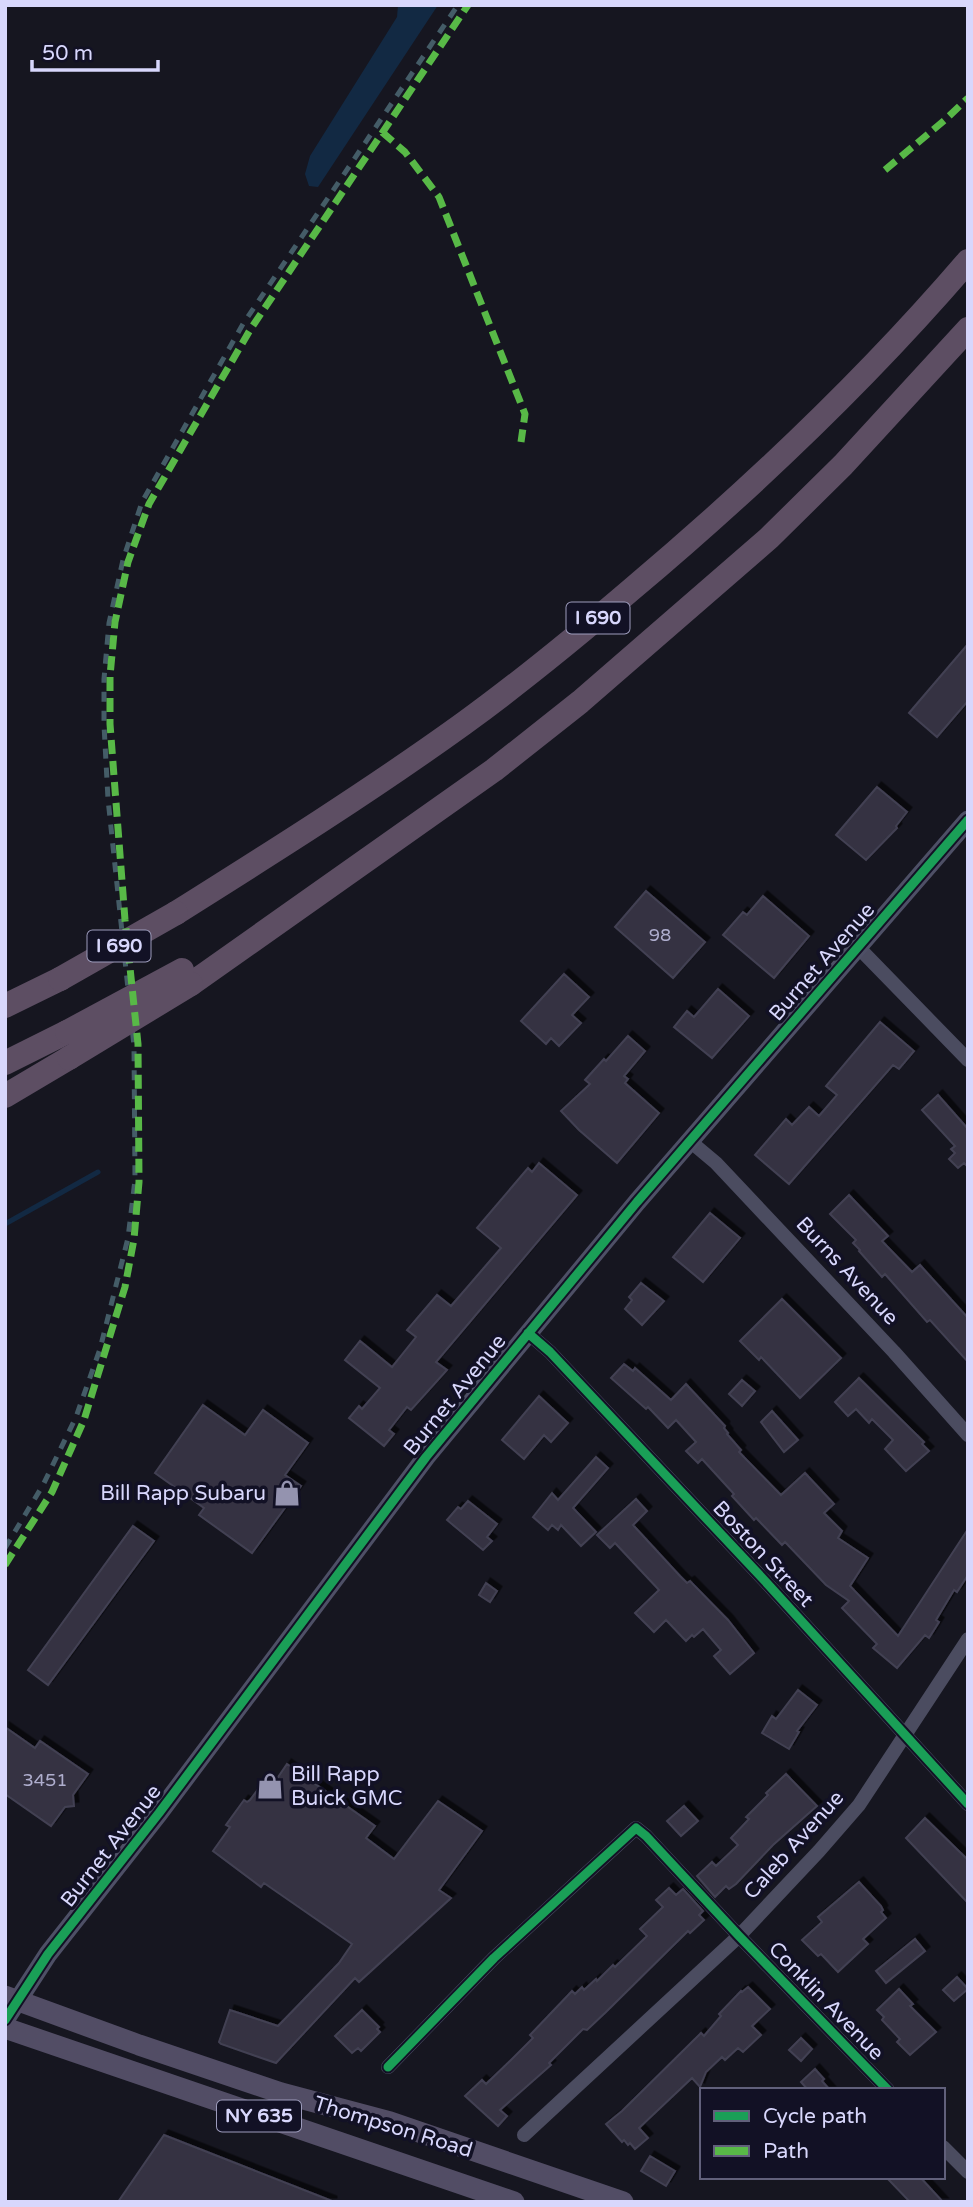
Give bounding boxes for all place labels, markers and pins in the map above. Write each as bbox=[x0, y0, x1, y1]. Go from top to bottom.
shop icon: Bill Rapp Subaru bbox=[272, 1478, 302, 1508]
place label: Bill Rapp Subaru bbox=[100, 1481, 266, 1506]
place label: Bill Rapp Buick GMC bbox=[291, 1762, 402, 1811]
shop icon: Bill Rapp Buick GMC bbox=[255, 1771, 285, 1801]

